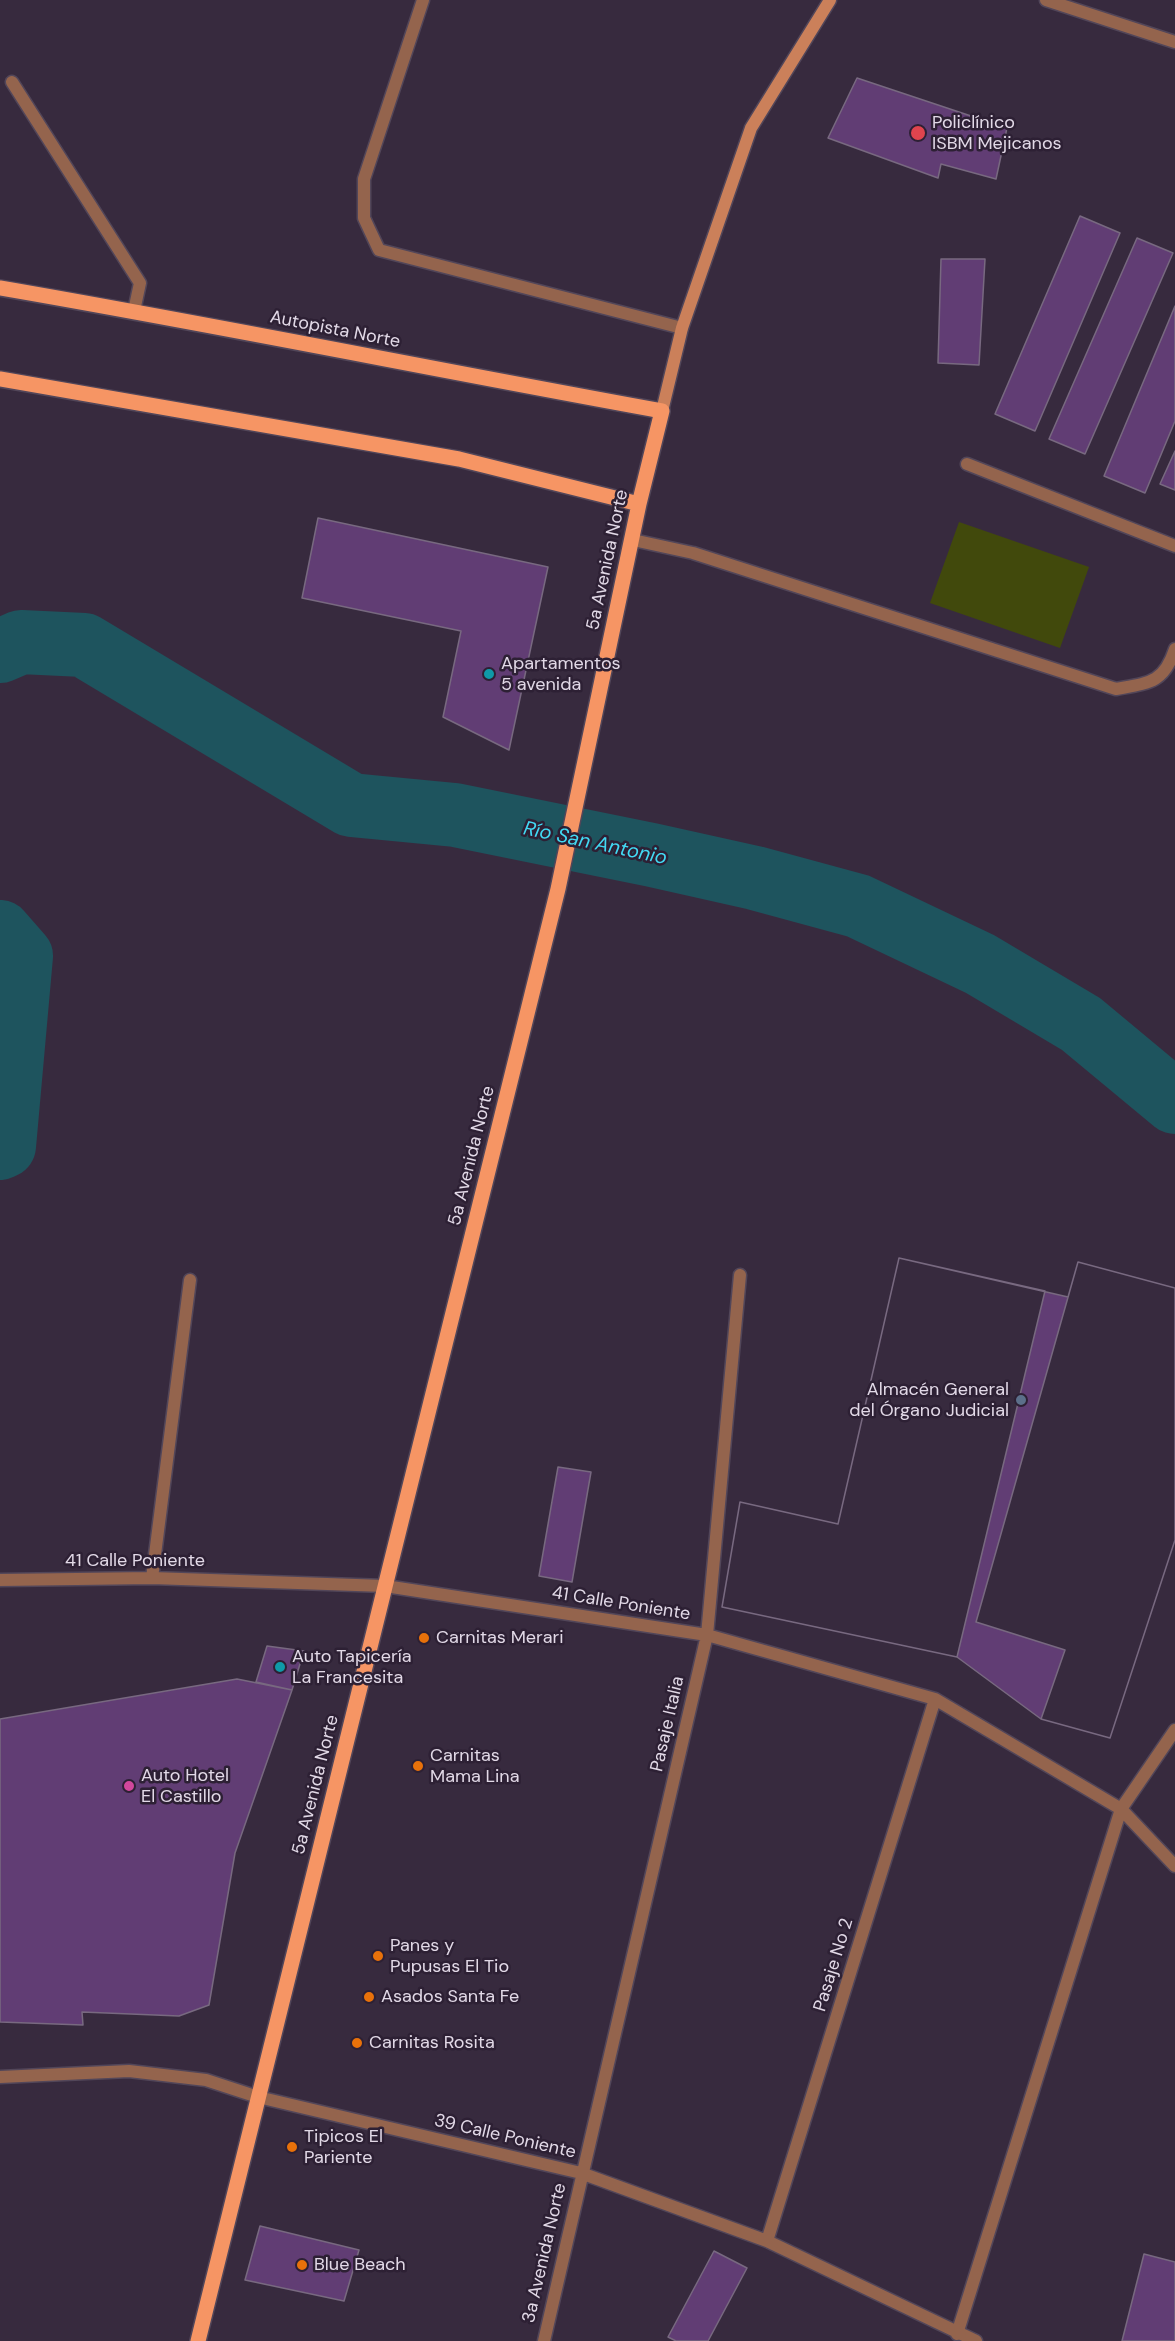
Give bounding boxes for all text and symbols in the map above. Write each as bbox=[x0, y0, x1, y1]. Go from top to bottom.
place label: Policlínico ISBM Mejicanos bbox=[932, 112, 1062, 154]
marker: Policlínico ISBM Mejicanos bbox=[909, 124, 927, 142]
street label: Autopista Norte bbox=[268, 307, 402, 353]
street label: 5a Avenida Norte bbox=[583, 488, 633, 632]
place label: Apartamentos 5 avenida bbox=[501, 653, 621, 696]
marker: Apartamentos 5 avenida bbox=[482, 667, 496, 681]
water label: Río San Antonio bbox=[521, 817, 669, 871]
street label: 5a Avenida Norte bbox=[444, 1084, 500, 1228]
place label: Almacén General del Órgano Judicial bbox=[849, 1379, 1009, 1422]
marker: Almacén General del Órgano Judicial bbox=[1014, 1393, 1028, 1407]
street label: 41 Calle Poniente bbox=[65, 1550, 205, 1572]
street label: 41 Calle Poniente bbox=[550, 1582, 692, 1626]
place label: Carnitas Merari bbox=[436, 1627, 563, 1649]
marker: Carnitas Merari bbox=[417, 1631, 431, 1645]
place label: Auto Tapicería La Francesita bbox=[292, 1646, 411, 1688]
marker: Auto Tapicería La Francesita bbox=[273, 1660, 287, 1674]
street label: Pasaje Italia bbox=[647, 1674, 689, 1774]
street label: 5a Avenida Norte bbox=[288, 1713, 344, 1857]
place label: Carnitas Mama Lina bbox=[430, 1745, 519, 1788]
marker: Carnitas Mama Lina bbox=[411, 1759, 425, 1773]
place label: Auto Hotel El Castillo bbox=[141, 1765, 229, 1808]
marker: Auto Hotel El Castillo bbox=[122, 1779, 136, 1793]
street label: Pasaje No 2 bbox=[810, 1916, 858, 2014]
place label: Panes y Pupusas El Tio bbox=[390, 1935, 509, 1978]
marker: Panes y Pupusas El Tio bbox=[371, 1949, 385, 1963]
place label: Asados Santa Fe bbox=[381, 1986, 519, 2008]
marker: Asados Santa Fe bbox=[362, 1990, 376, 2004]
place label: Carnitas Rosita bbox=[369, 2032, 495, 2054]
marker: Carnitas Rosita bbox=[350, 2036, 364, 2050]
street label: 39 Calle Poniente bbox=[432, 2110, 578, 2164]
place label: Tipicos El Pariente bbox=[304, 2126, 383, 2168]
marker: Tipicos El Pariente bbox=[285, 2140, 299, 2154]
street label: 3a Avenida Norte bbox=[518, 2181, 572, 2325]
place label: Blue Beach bbox=[314, 2254, 406, 2276]
marker: Blue Beach bbox=[295, 2258, 309, 2272]

